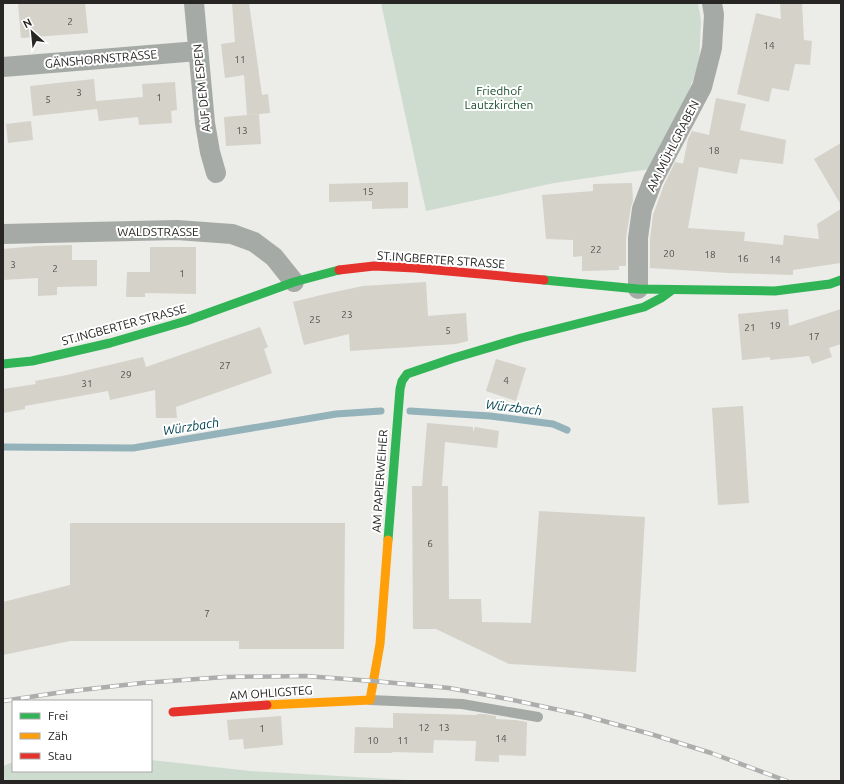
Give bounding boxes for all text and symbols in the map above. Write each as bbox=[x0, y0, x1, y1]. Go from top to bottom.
north arrow bbox=[12, 12, 52, 52]
text: N bbox=[21, 16, 34, 30]
house number: 2 bbox=[67, 16, 73, 27]
house number: 14 bbox=[763, 40, 775, 51]
street label: AUF DEM ESPEN bbox=[190, 43, 213, 133]
street label: GÄNSHORNSTRASSE bbox=[44, 47, 158, 70]
house number: 11 bbox=[234, 54, 246, 65]
park label: Friedhof Lautzkirchen bbox=[465, 84, 533, 111]
house number: 3 bbox=[76, 87, 82, 98]
house number: 1 bbox=[156, 92, 162, 103]
house number: 5 bbox=[45, 94, 51, 105]
street label: AM MÜHLGRABEN bbox=[644, 98, 701, 193]
house number: 13 bbox=[236, 125, 248, 136]
house number: 18 bbox=[708, 145, 720, 156]
house number: 15 bbox=[362, 186, 374, 197]
street label: WALDSTRASSE bbox=[117, 225, 199, 238]
house number: 22 bbox=[590, 244, 602, 255]
house number: 20 bbox=[663, 248, 675, 259]
street label: ST.INGBERTER STRASSE bbox=[377, 249, 506, 270]
house number: 18 bbox=[704, 249, 716, 260]
house number: 16 bbox=[737, 253, 749, 264]
house number: 14 bbox=[769, 254, 781, 265]
house number: 3 bbox=[10, 259, 16, 270]
house number: 2 bbox=[52, 263, 58, 274]
house number: 1 bbox=[179, 268, 185, 279]
street label: ST.INGBERTER STRASSE bbox=[60, 302, 188, 347]
house number: 23 bbox=[341, 309, 353, 320]
house number: 25 bbox=[309, 314, 321, 325]
house number: 19 bbox=[769, 320, 781, 331]
house number: 21 bbox=[744, 322, 756, 333]
house number: 5 bbox=[445, 325, 451, 336]
house number: 17 bbox=[808, 331, 820, 342]
house number: 27 bbox=[219, 360, 231, 371]
house number: 29 bbox=[120, 369, 132, 380]
house number: 4 bbox=[503, 375, 509, 386]
house number: 31 bbox=[81, 378, 93, 389]
water label: Würzbach bbox=[485, 397, 543, 417]
water label: Würzbach bbox=[162, 415, 220, 437]
street label: AM PAPIERWEIHER bbox=[369, 428, 390, 533]
house number: 6 bbox=[427, 538, 433, 549]
house number: 7 bbox=[204, 608, 210, 619]
street label: AM OHLIGSTEG bbox=[229, 683, 313, 702]
legend bbox=[12, 700, 152, 772]
text: Frei bbox=[48, 709, 68, 722]
house number: 12 bbox=[418, 722, 430, 733]
house number: 13 bbox=[438, 722, 450, 733]
house number: 1 bbox=[259, 723, 265, 734]
text: Zäh bbox=[48, 729, 68, 742]
house number: 14 bbox=[495, 733, 507, 744]
house number: 10 bbox=[367, 735, 379, 746]
house number: 11 bbox=[397, 735, 409, 746]
text: Stau bbox=[48, 749, 72, 762]

